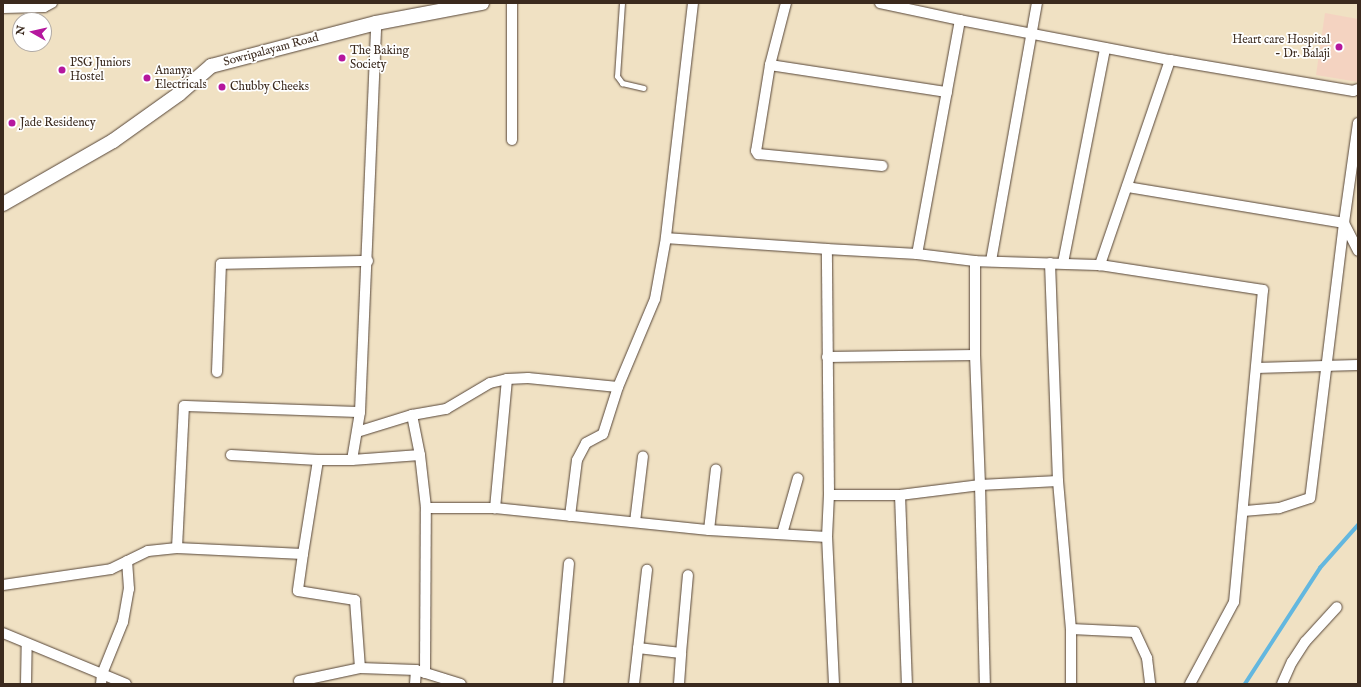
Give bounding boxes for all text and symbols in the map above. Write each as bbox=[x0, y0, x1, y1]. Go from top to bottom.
north arrow bbox=[12, 12, 52, 52]
text: N bbox=[14, 25, 29, 36]
street label: Sowripalayam Road bbox=[222, 30, 320, 70]
place label: Heart care Hospital - Dr. Balaji bbox=[1232, 33, 1330, 61]
marker: Heart care Hospital - Dr. Balaji bbox=[1333, 41, 1345, 53]
place label: The Baking Society bbox=[350, 44, 409, 72]
marker: The Baking Society bbox=[337, 53, 347, 63]
place label: PSG Juniors Hostel bbox=[70, 56, 131, 84]
place label: Ananya Electricals bbox=[155, 64, 207, 92]
marker: PSG Juniors Hostel bbox=[57, 65, 67, 75]
marker: Ananya Electricals bbox=[142, 73, 152, 83]
place label: Chubby Cheeks bbox=[230, 80, 309, 94]
marker: Chubby Cheeks bbox=[217, 82, 227, 92]
place label: Jade Residency bbox=[20, 116, 96, 130]
marker: Jade Residency bbox=[7, 118, 17, 128]

